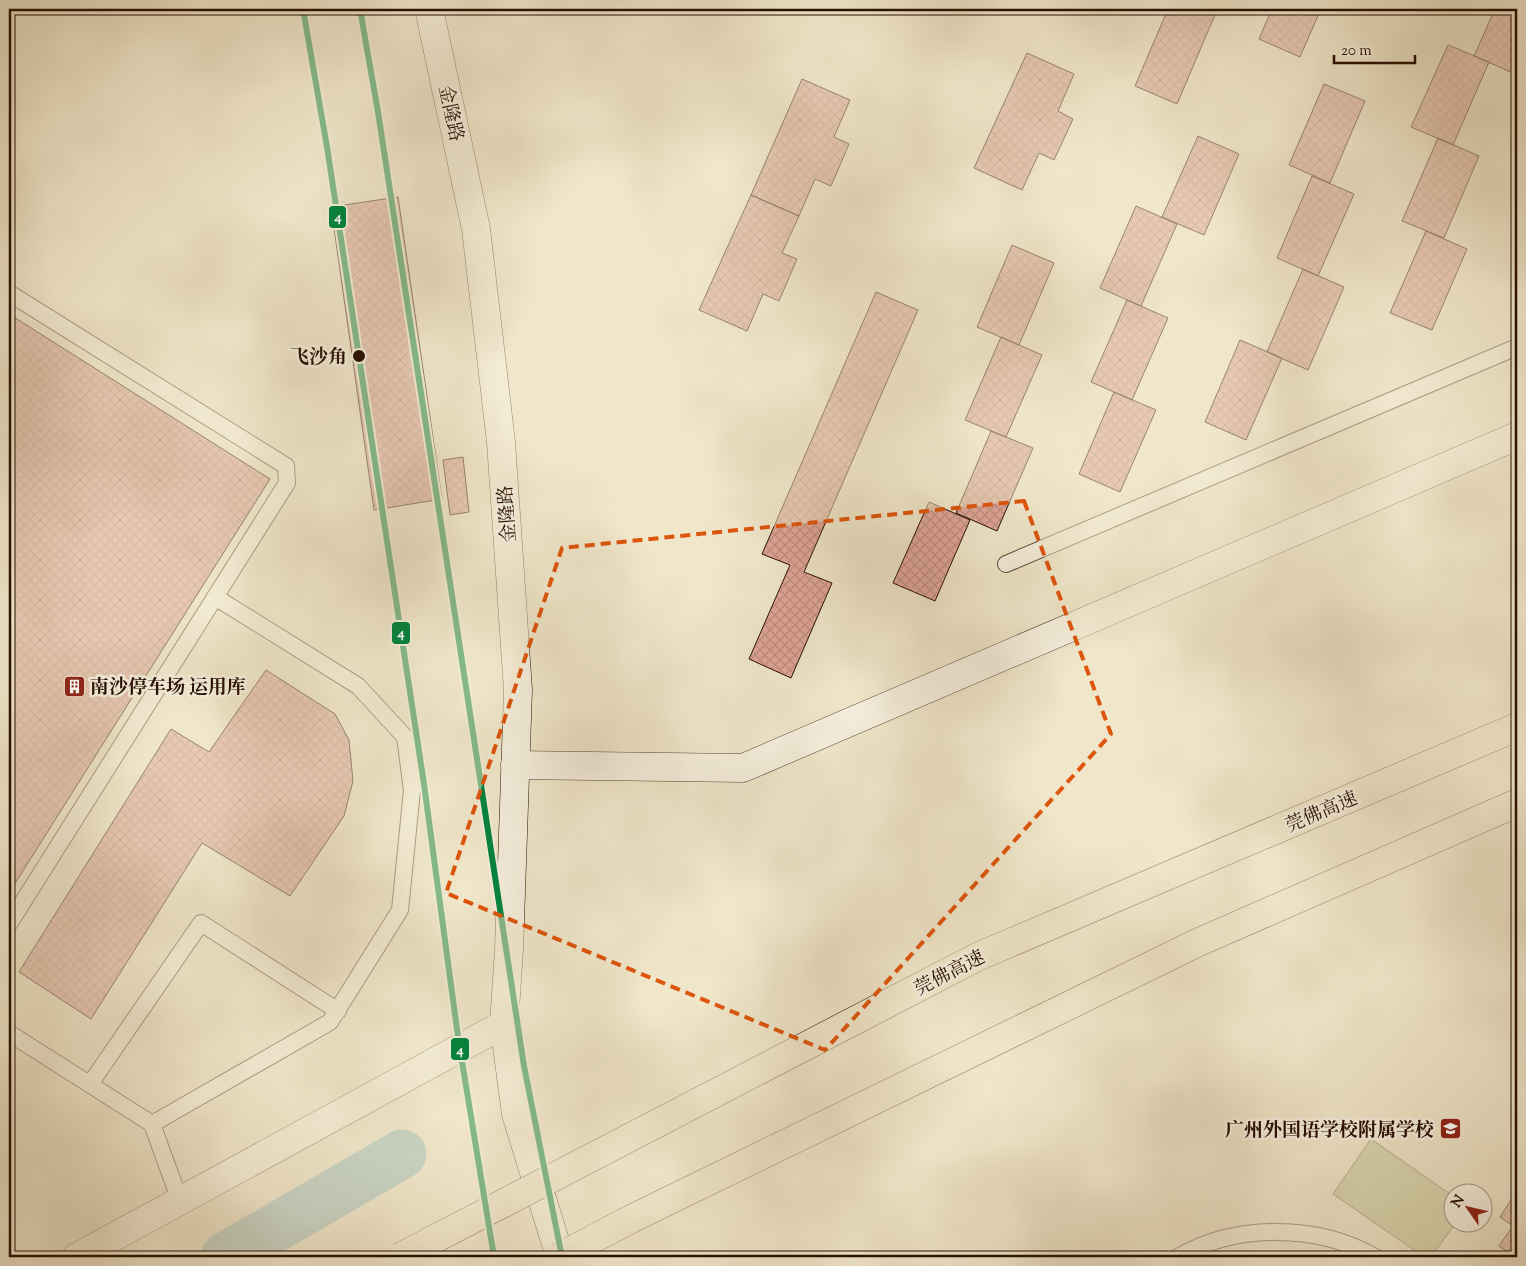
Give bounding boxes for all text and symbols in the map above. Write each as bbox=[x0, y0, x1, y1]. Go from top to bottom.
scale bar bbox=[1334, 32, 1415, 64]
text: 20 m bbox=[1341, 41, 1372, 62]
street label: 金隆路 bbox=[430, 83, 469, 144]
line badge: 4 bbox=[328, 205, 347, 229]
text: 4 bbox=[333, 208, 342, 228]
place label: 飞沙角 bbox=[290, 345, 347, 372]
marker: 飞沙角 bbox=[351, 348, 367, 364]
street label: 金隆路 bbox=[493, 484, 524, 543]
line badge: 4 bbox=[391, 621, 411, 645]
text: 4 bbox=[396, 624, 405, 644]
building icon: 南沙停车场 运用库 bbox=[62, 674, 86, 698]
place label: 南沙停车场 运用库 bbox=[90, 675, 246, 702]
street label: 莞佛高速 bbox=[1282, 786, 1362, 841]
street label: 莞佛高速 bbox=[910, 945, 990, 1004]
line badge: 4 bbox=[450, 1037, 470, 1061]
text: 4 bbox=[455, 1041, 464, 1061]
school or university icon: 广州外国语学校附属学校 bbox=[1438, 1117, 1462, 1141]
place label: 广州外国语学校附属学校 bbox=[1225, 1118, 1434, 1145]
north arrow bbox=[1444, 1184, 1494, 1234]
text: N bbox=[1447, 1192, 1470, 1212]

